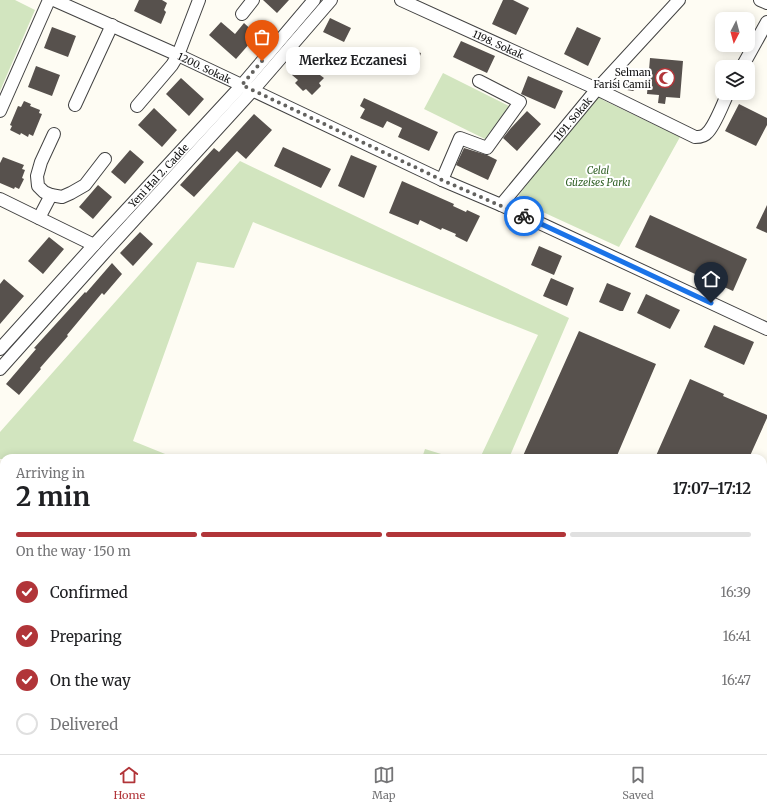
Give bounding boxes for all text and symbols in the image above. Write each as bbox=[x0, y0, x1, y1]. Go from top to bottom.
north arrow bbox=[715, 12, 755, 52]
map controls bbox=[715, 12, 755, 100]
pin bbox=[245, 20, 279, 61]
icon: bag bbox=[251, 26, 273, 48]
street label: 1198. Sokak bbox=[471, 27, 527, 62]
callout: Merkez Eczanesi bbox=[286, 47, 420, 75]
street label: 1200. Sokak bbox=[176, 49, 234, 86]
text: Merkez Eczanesi bbox=[299, 52, 407, 69]
button: layers bbox=[715, 60, 755, 100]
place label: Selman Farisi Camii bbox=[593, 66, 651, 91]
mosque icon: Selman Farisi Camii bbox=[654, 67, 676, 89]
street label: 1191. Sokak bbox=[550, 94, 595, 143]
street label: Yeni Hal 2. Cadde bbox=[125, 141, 191, 211]
park label: Celal Güzelses Parkı bbox=[565, 164, 631, 189]
courier bbox=[504, 196, 544, 236]
icon: bike bbox=[513, 205, 535, 227]
pin bbox=[694, 262, 728, 303]
icon: home bbox=[700, 268, 722, 290]
text: Arriving in bbox=[16, 465, 85, 482]
text: 17:07–17:12 bbox=[673, 479, 751, 498]
text: 2 min bbox=[16, 480, 90, 513]
text: On the way · 150 m bbox=[16, 543, 131, 560]
icon: check bbox=[16, 581, 38, 603]
text: Confirmed bbox=[50, 583, 128, 602]
text: 16:39 bbox=[721, 584, 751, 601]
icon: check bbox=[16, 625, 38, 647]
text: Preparing bbox=[50, 627, 122, 646]
text: 16:41 bbox=[723, 628, 751, 645]
icon: check bbox=[16, 669, 38, 691]
text: On the way bbox=[50, 671, 131, 690]
text: 16:47 bbox=[722, 672, 751, 689]
text: Delivered bbox=[50, 715, 118, 734]
tab: Home bbox=[113, 764, 145, 802]
tab: Map bbox=[372, 764, 395, 802]
tab: Saved bbox=[622, 764, 654, 802]

